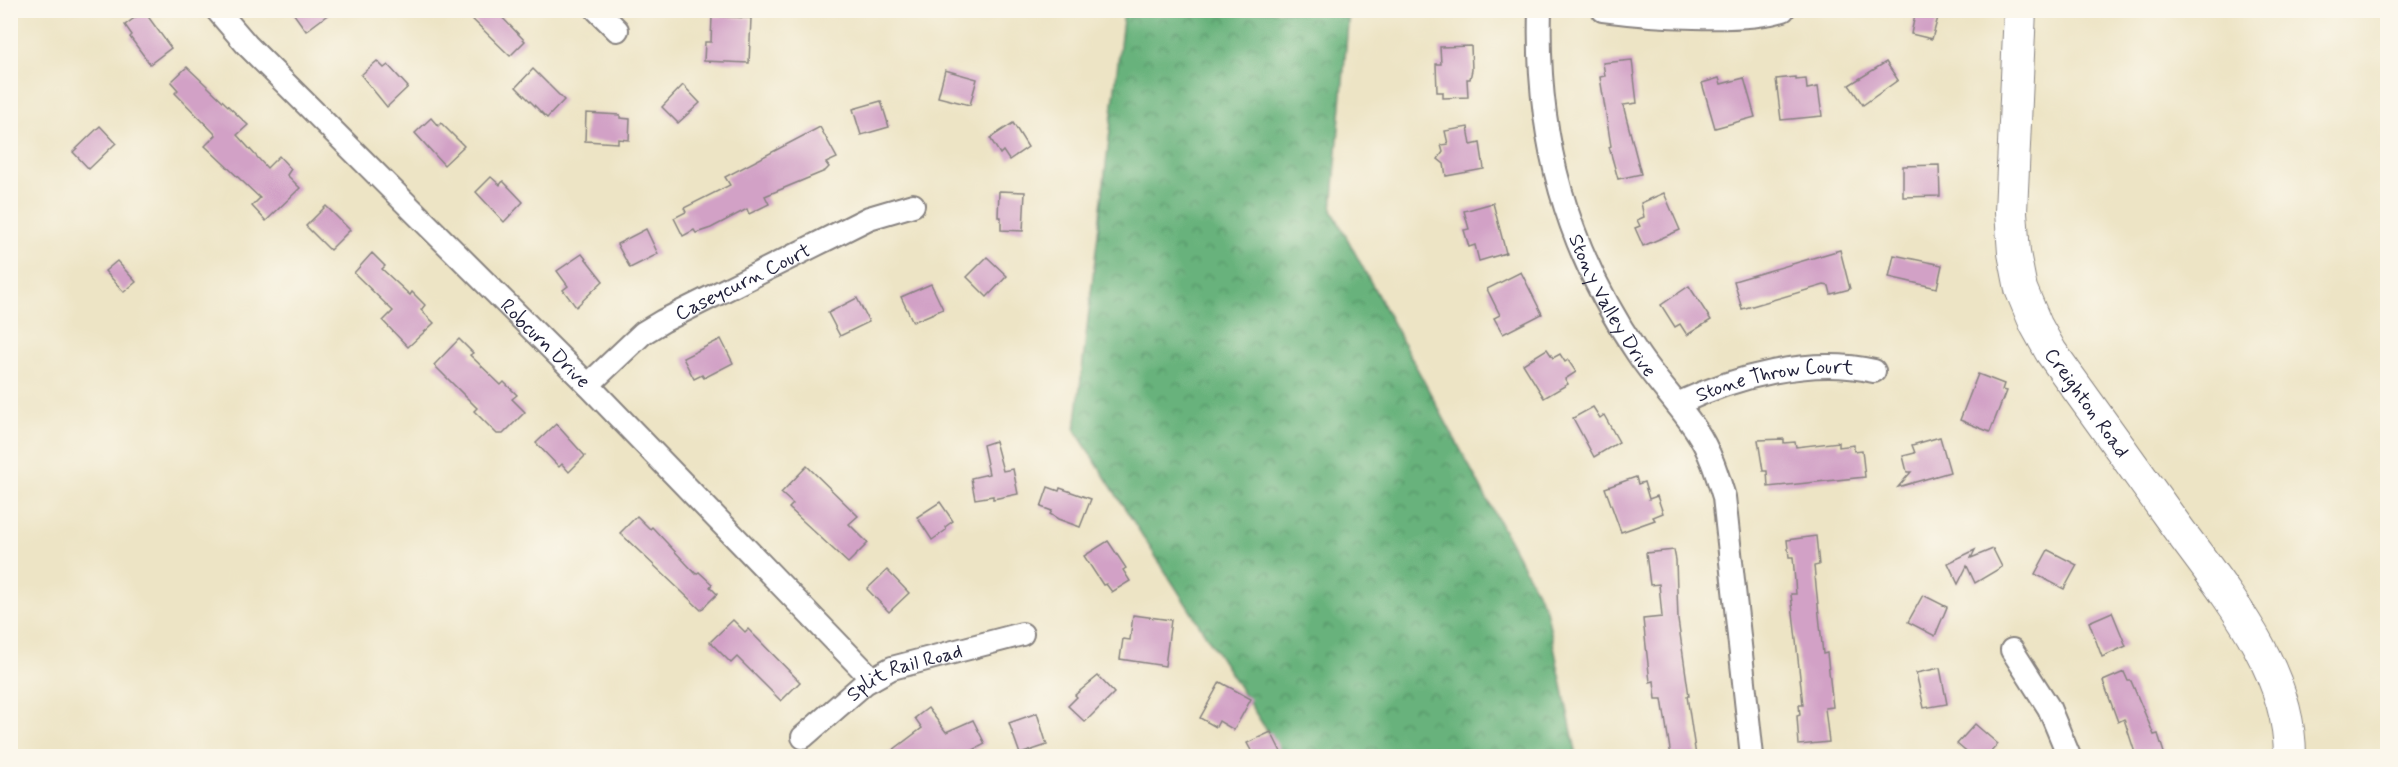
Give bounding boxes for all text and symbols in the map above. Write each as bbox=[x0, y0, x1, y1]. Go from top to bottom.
street label: Stony Valley Drive bbox=[1561, 230, 1662, 383]
street label: Caseycurn Court bbox=[671, 237, 816, 328]
street label: Robcurn Drive bbox=[494, 293, 596, 395]
street label: Creighton Road bbox=[2037, 343, 2135, 464]
street label: Stone Throw Court bbox=[1692, 354, 1855, 409]
street label: Split Rail Road bbox=[841, 638, 965, 708]

